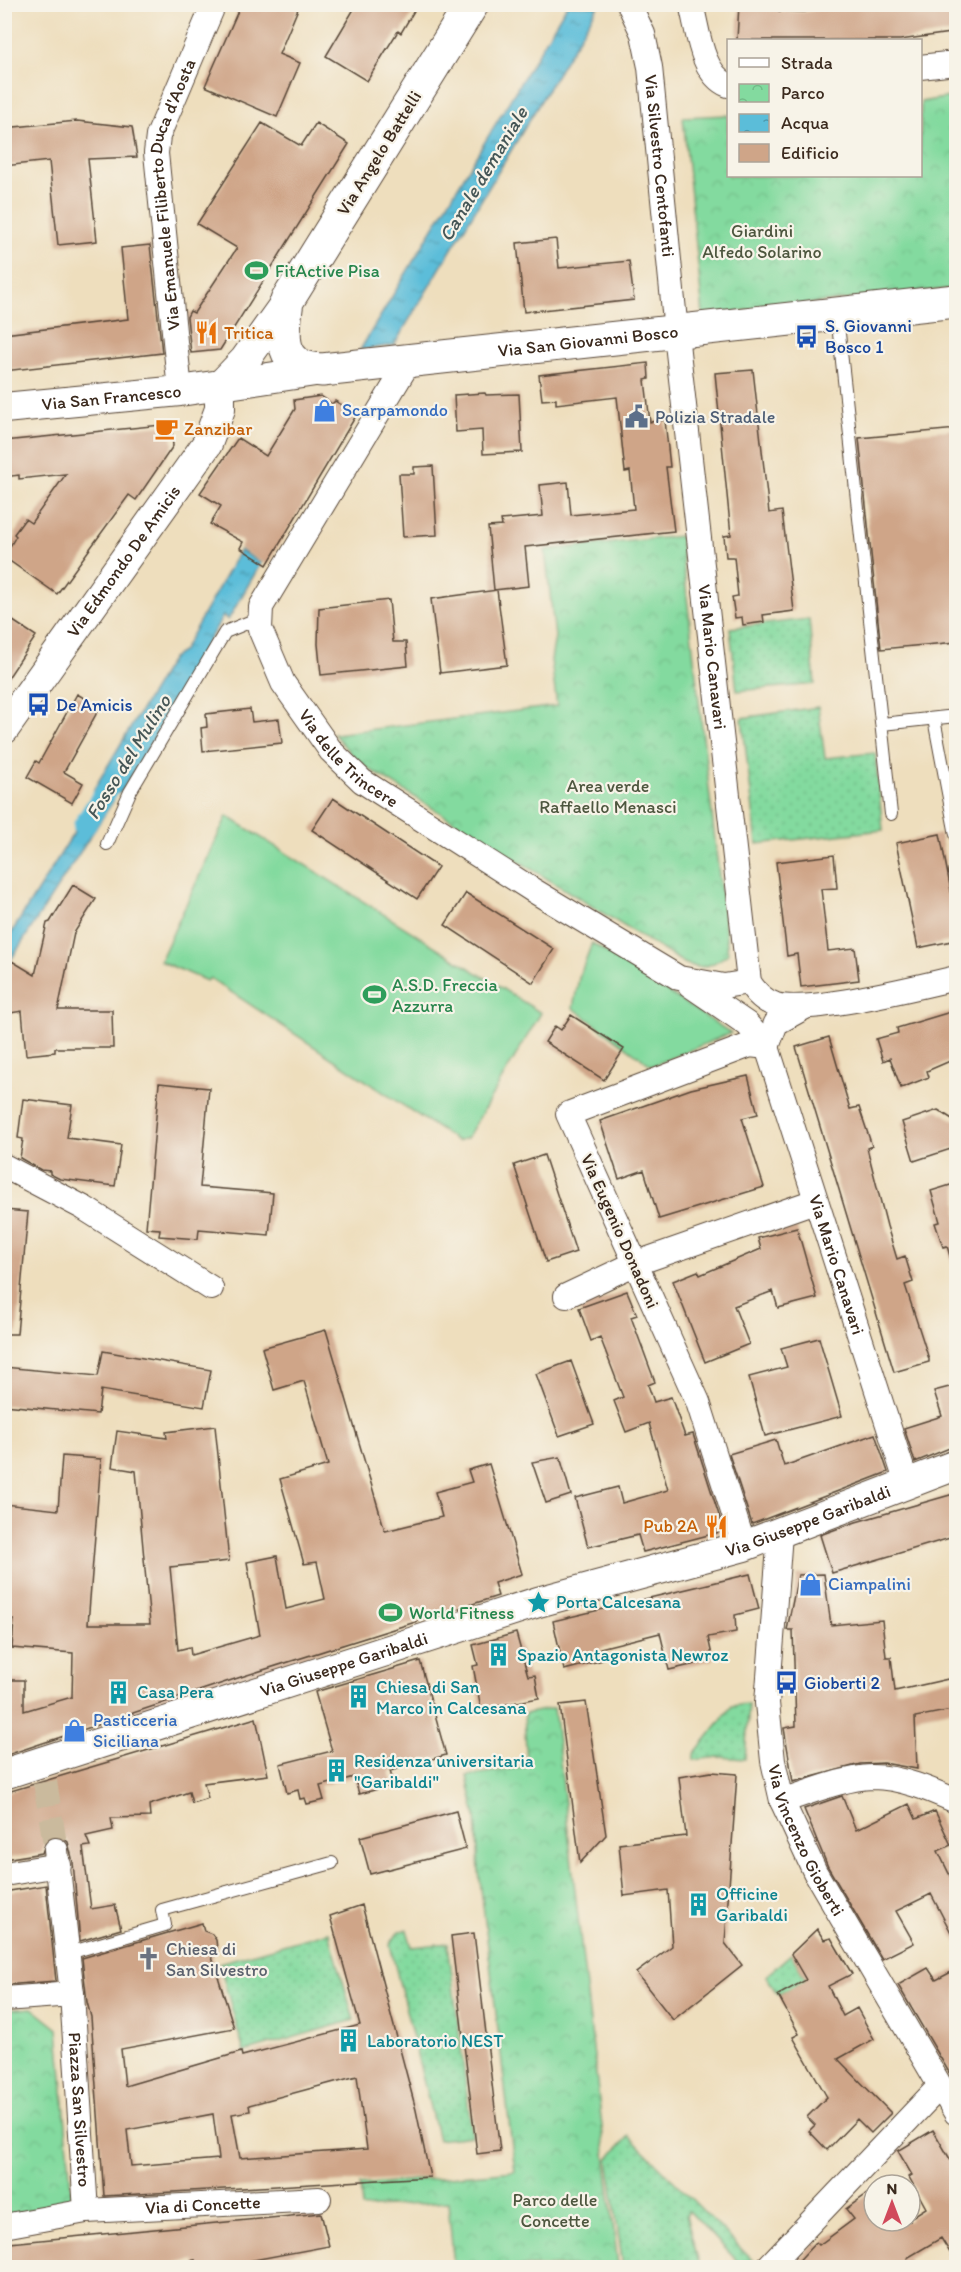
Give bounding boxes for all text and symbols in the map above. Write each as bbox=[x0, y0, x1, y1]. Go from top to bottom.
legend bbox=[727, 39, 922, 177]
text: Strada bbox=[781, 52, 833, 74]
street label: Via Emanuele Filiberto Duca d'Aosta bbox=[145, 55, 201, 332]
street label: Via Silvestro Centofanti bbox=[640, 73, 680, 258]
text: Parco bbox=[781, 82, 825, 104]
street label: Via Angelo Battelli bbox=[332, 87, 426, 219]
water label: Canale demaniale bbox=[433, 101, 533, 246]
text: Acqua bbox=[781, 112, 829, 134]
text: Edificio bbox=[781, 142, 839, 164]
park label: Giardini Alfedo Solarino bbox=[702, 220, 822, 263]
sports icon: FitActive Pisa bbox=[244, 258, 270, 284]
place label: FitActive Pisa bbox=[275, 260, 380, 282]
place label: S. Giovanni Bosco 1 bbox=[825, 315, 912, 358]
restaurant icon: Tritica bbox=[193, 320, 219, 346]
street label: Via San Giovanni Bosco bbox=[497, 320, 679, 362]
place label: Tritica bbox=[224, 322, 274, 344]
bus stop icon: S. Giovanni Bosco 1 bbox=[794, 323, 820, 349]
street label: Via San Francesco bbox=[41, 380, 182, 415]
shop icon: Scarpamondo bbox=[311, 397, 337, 423]
place label: Scarpamondo bbox=[342, 399, 448, 421]
public building icon: Polizia Stradale bbox=[624, 404, 650, 430]
place label: Polizia Stradale bbox=[655, 406, 775, 428]
cafe icon: Zanzibar bbox=[153, 416, 179, 442]
place label: Zanzibar bbox=[184, 418, 253, 440]
street label: Via Edmondo De Amicis bbox=[62, 481, 185, 642]
street label: Via Mario Canavari bbox=[693, 583, 731, 731]
water label: Fosso del Mulino bbox=[80, 690, 176, 824]
bus stop icon: De Amicis bbox=[25, 692, 51, 718]
place label: De Amicis bbox=[56, 694, 133, 716]
street label: Via delle Trincere bbox=[294, 705, 402, 812]
park label: Area verde Raffaello Menasci bbox=[539, 775, 677, 818]
place label: A.S.D. Freccia Azzurra bbox=[392, 974, 498, 1017]
sports icon: A.S.D. Freccia Azzurra bbox=[361, 982, 387, 1008]
street label: Via Eugenio Donadoni bbox=[576, 1150, 664, 1312]
street label: Via Mario Canavari bbox=[804, 1192, 869, 1337]
street label: Via Giuseppe Garibaldi bbox=[723, 1480, 894, 1562]
restaurant icon: Pub 2A bbox=[703, 1513, 729, 1539]
place label: Pub 2A bbox=[643, 1515, 698, 1537]
shop icon: Ciampalini bbox=[797, 1571, 823, 1597]
place label: Ciampalini bbox=[828, 1573, 911, 1595]
place icon: Porta Calcesana bbox=[525, 1589, 551, 1615]
place label: Porta Calcesana bbox=[556, 1591, 682, 1613]
sports icon: World Fitness bbox=[378, 1600, 404, 1626]
place label: World Fitness bbox=[409, 1602, 514, 1624]
street label: Via Giuseppe Garibaldi bbox=[257, 1627, 430, 1702]
building icon: Spazio Antagonista Newroz bbox=[486, 1642, 512, 1668]
place label: Spazio Antagonista Newroz bbox=[517, 1644, 729, 1666]
bus stop icon: Gioberti 2 bbox=[773, 1670, 799, 1696]
place label: Gioberti 2 bbox=[804, 1672, 880, 1694]
place label: Chiesa di San Marco in Calcesana bbox=[376, 1676, 527, 1719]
building icon: Casa Pera bbox=[106, 1679, 132, 1705]
place label: Casa Pera bbox=[137, 1681, 215, 1703]
building icon: Chiesa di San Marco in Calcesana bbox=[345, 1684, 371, 1710]
place label: Pasticceria Siciliana bbox=[93, 1709, 177, 1752]
shop icon: Pasticceria Siciliana bbox=[62, 1717, 88, 1743]
place label: Residenza universitaria "Garibaldi" bbox=[354, 1750, 534, 1793]
building icon: Residenza universitaria "Garibaldi" bbox=[323, 1758, 349, 1784]
street label: Via Vincenzo Gioberti bbox=[763, 1762, 849, 1920]
place label: Officine Garibaldi bbox=[716, 1883, 788, 1926]
building icon: Officine Garibaldi bbox=[685, 1891, 711, 1917]
place label: Chiesa di San Silvestro bbox=[166, 1938, 268, 1981]
church icon: Chiesa di San Silvestro bbox=[135, 1946, 161, 1972]
building icon: Laboratorio NEST bbox=[336, 2028, 362, 2054]
place label: Laboratorio NEST bbox=[367, 2030, 503, 2052]
street label: Piazza San Silvestro bbox=[63, 2031, 95, 2188]
north arrow bbox=[862, 2173, 922, 2233]
text: N bbox=[887, 2179, 897, 2198]
park label: Parco delle Concette bbox=[513, 2189, 597, 2232]
street label: Via di Concette bbox=[145, 2191, 261, 2219]

